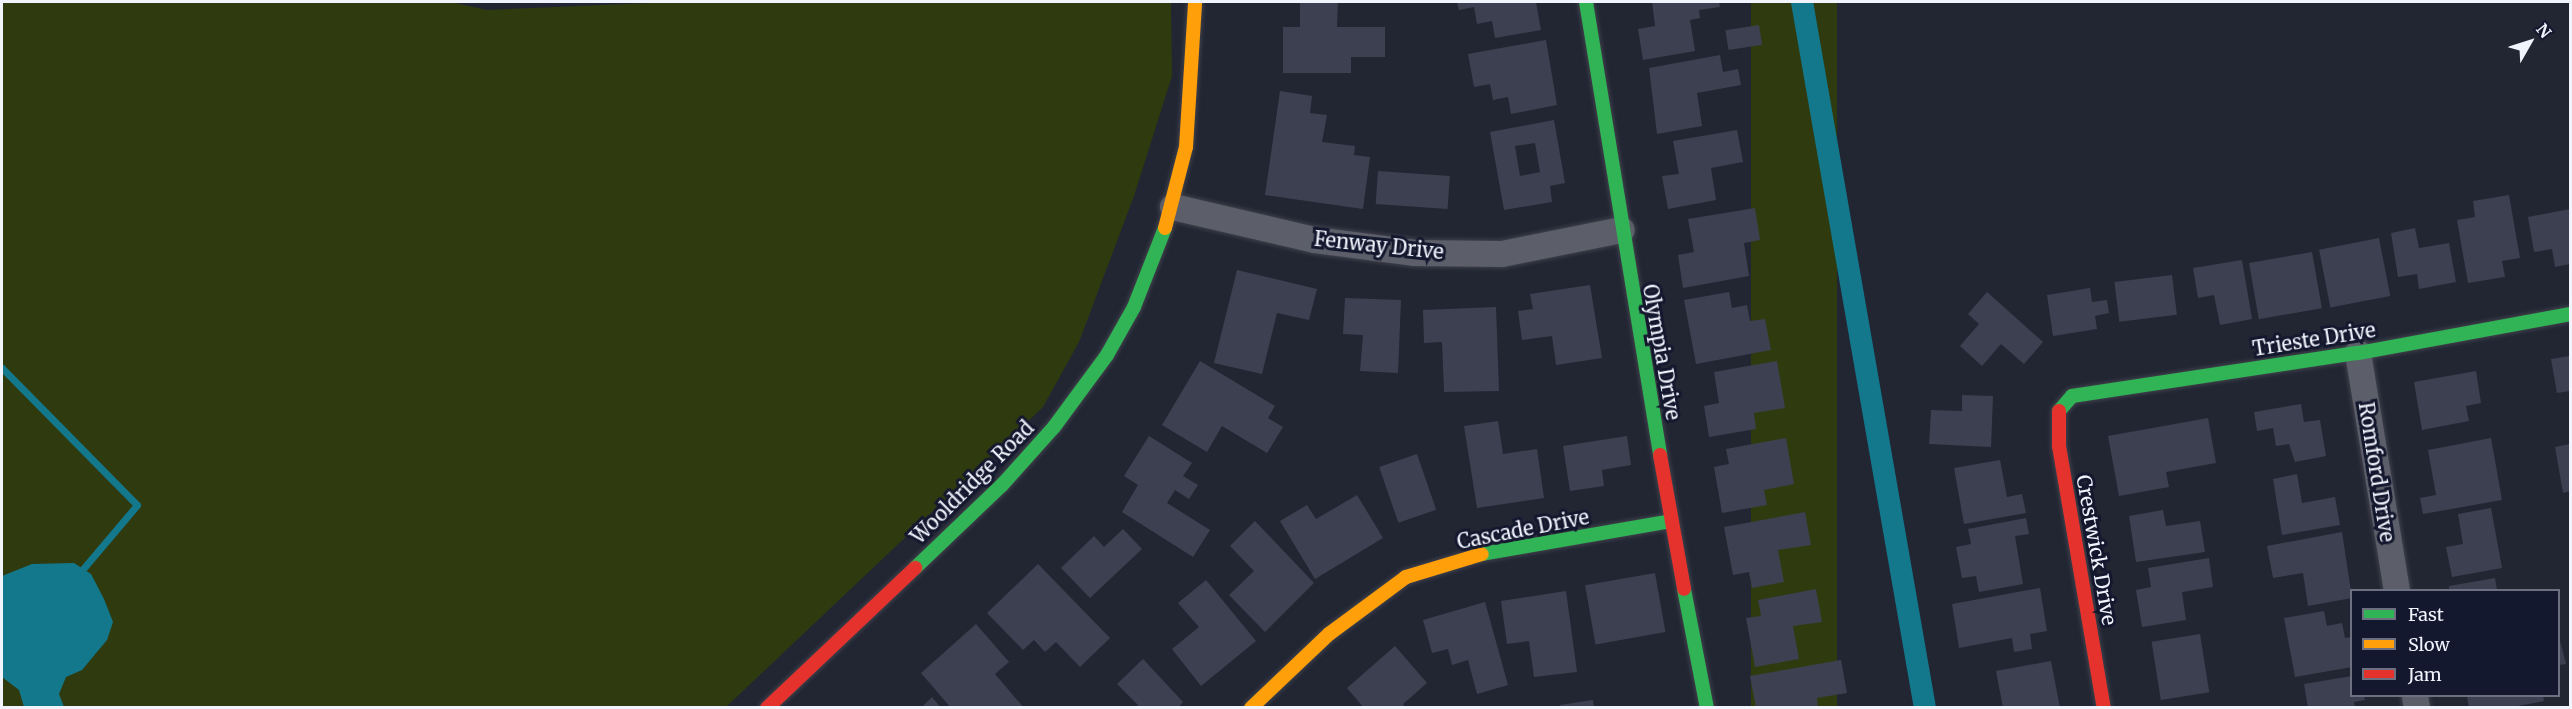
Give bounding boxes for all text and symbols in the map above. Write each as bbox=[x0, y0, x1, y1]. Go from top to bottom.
north arrow bbox=[2500, 12, 2560, 72]
text: N bbox=[2532, 19, 2556, 42]
street label: Fenway Drive bbox=[1313, 226, 1445, 264]
street label: Olympia Drive bbox=[1638, 282, 1686, 422]
street label: Trieste Drive bbox=[2251, 317, 2377, 361]
street label: Romford Drive bbox=[2354, 400, 2400, 544]
street label: Wooldridge Road bbox=[906, 416, 1038, 548]
street label: Crestwick Drive bbox=[2072, 473, 2122, 627]
street label: Cascade Drive bbox=[1455, 504, 1591, 554]
legend bbox=[2350, 589, 2560, 697]
text: Fast bbox=[2408, 603, 2444, 626]
text: Slow bbox=[2408, 633, 2450, 656]
text: Jam bbox=[2408, 663, 2442, 686]

